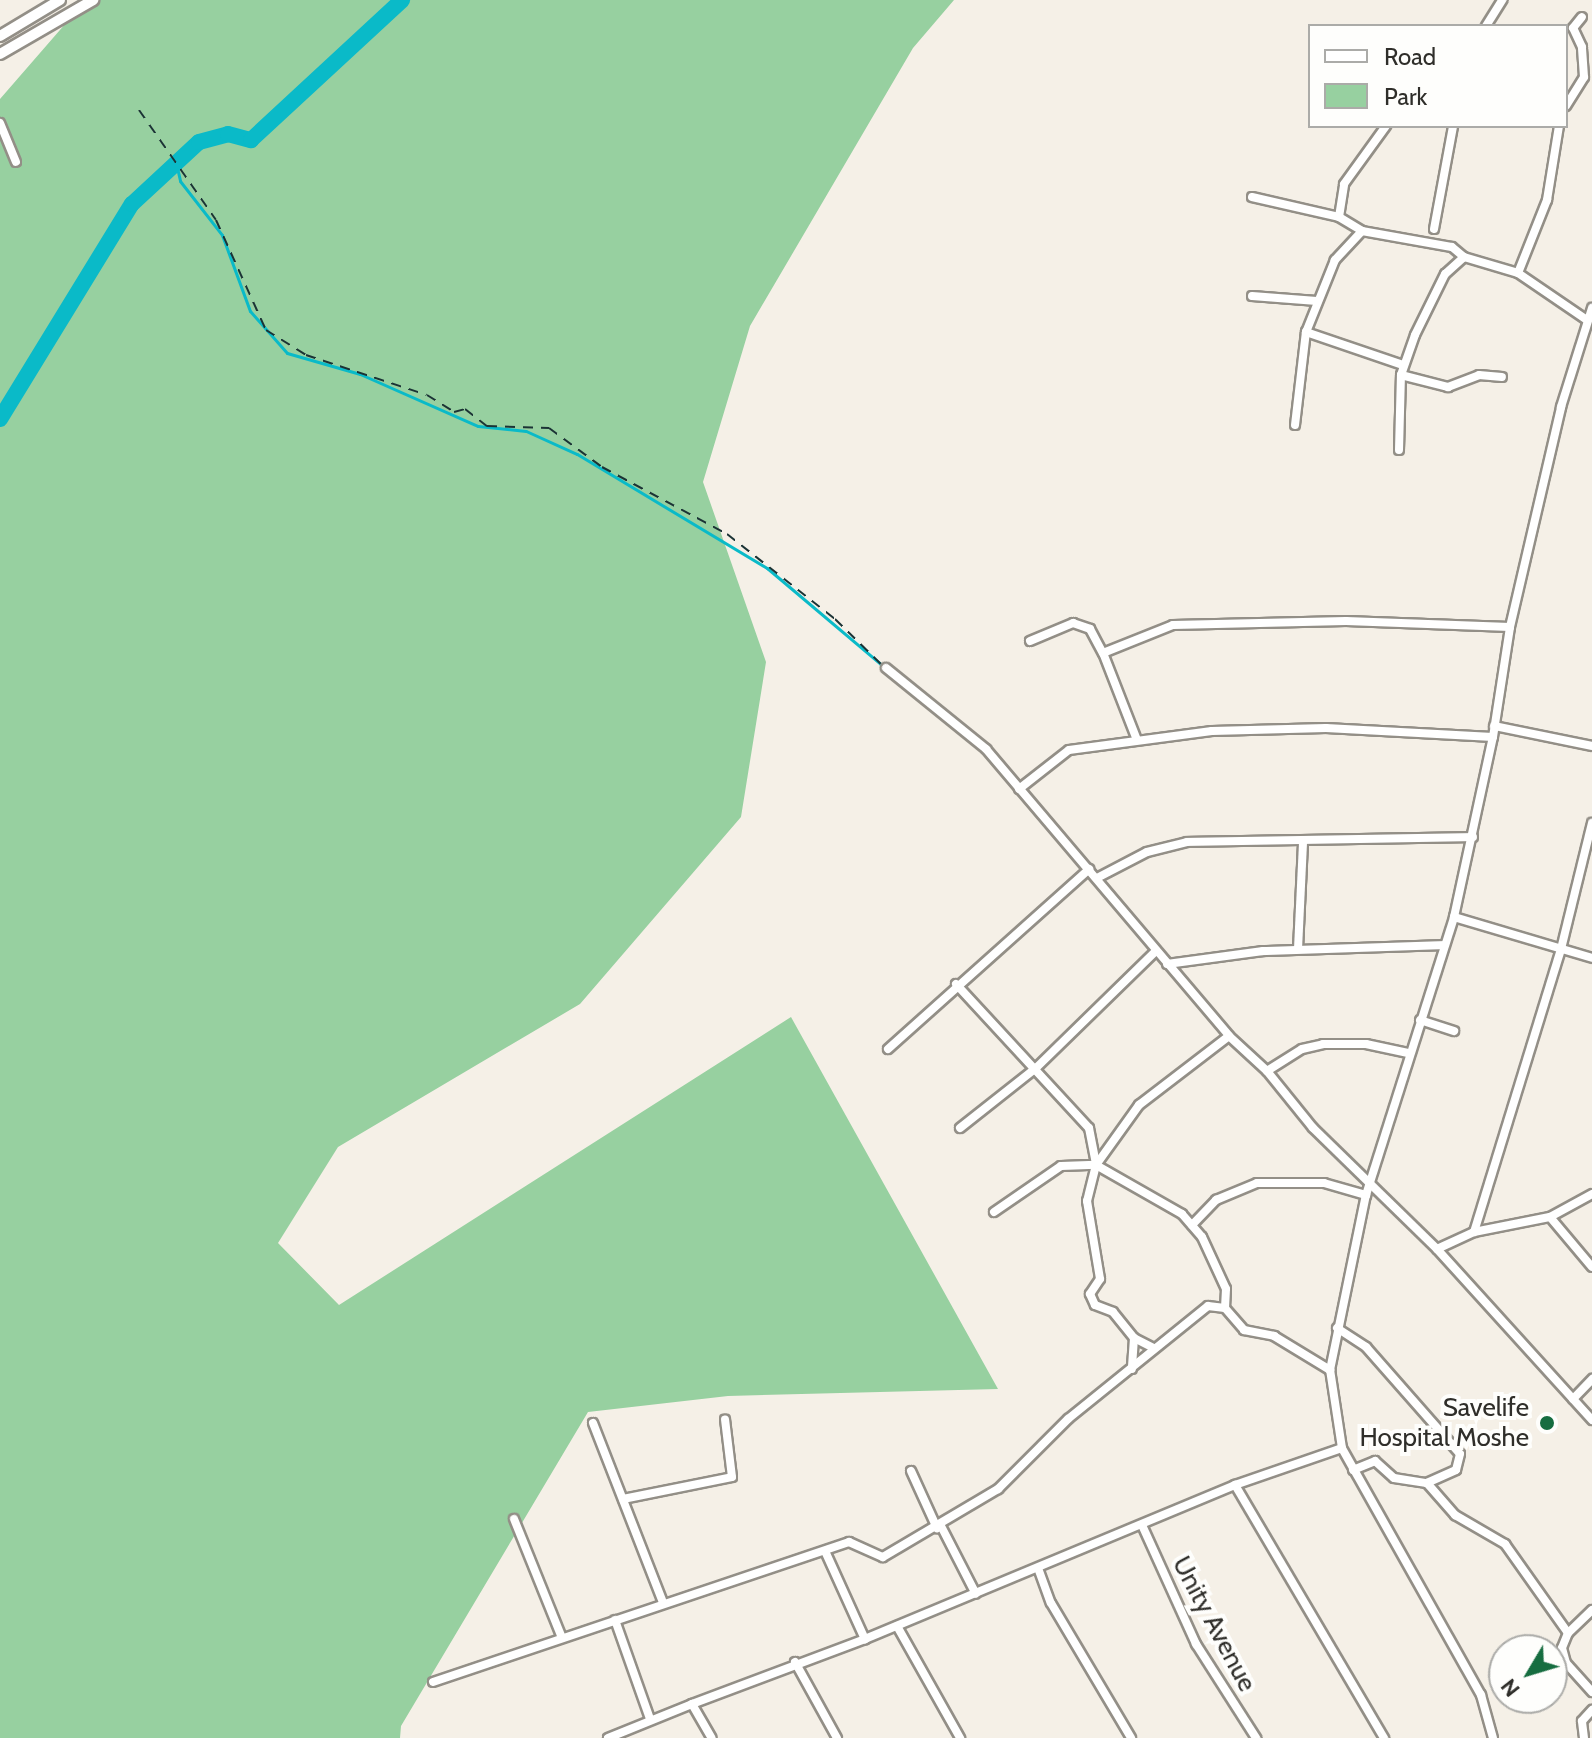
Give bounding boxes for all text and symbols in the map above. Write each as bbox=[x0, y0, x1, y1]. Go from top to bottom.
legend bbox=[1308, 24, 1568, 128]
text: Road bbox=[1384, 42, 1436, 71]
text: Park bbox=[1384, 82, 1427, 111]
place label: Savelife Hospital Moshe bbox=[1359, 1392, 1529, 1454]
marker: Savelife Hospital Moshe bbox=[1536, 1412, 1558, 1434]
street label: Unity Avenue bbox=[1165, 1551, 1263, 1697]
north arrow bbox=[1488, 1634, 1568, 1714]
text: N bbox=[1495, 1673, 1526, 1702]

